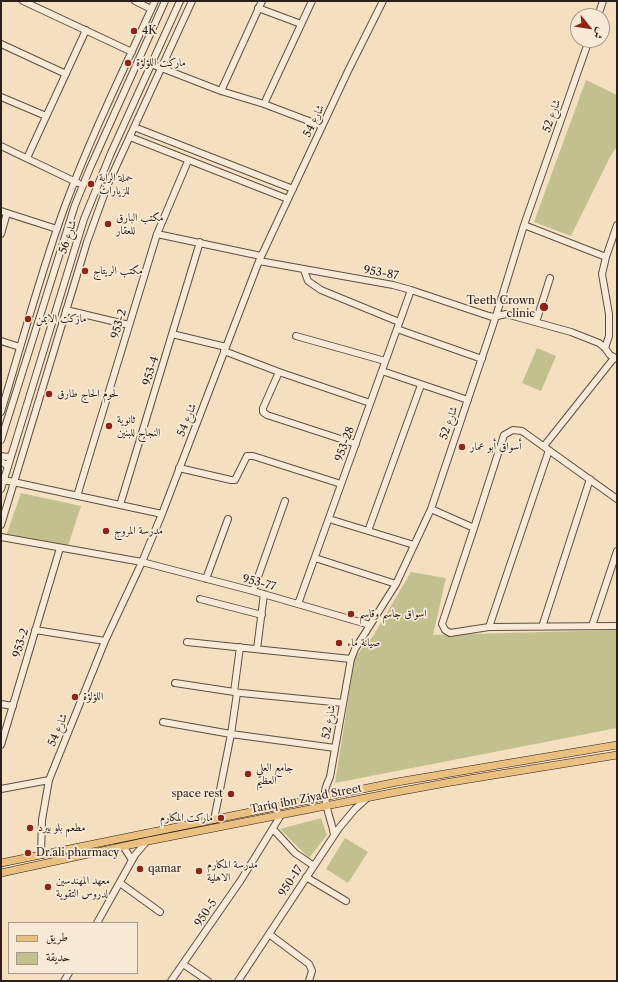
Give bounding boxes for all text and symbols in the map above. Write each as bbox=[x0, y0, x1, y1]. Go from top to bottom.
north arrow bbox=[570, 8, 610, 48]
place label: 4K bbox=[142, 24, 157, 38]
text: ش bbox=[591, 25, 608, 42]
marker: 4K bbox=[129, 26, 139, 36]
place label: ماركت اللؤلؤة bbox=[136, 56, 186, 70]
marker: ماركت اللؤلؤة bbox=[123, 58, 133, 68]
street label: شارع 52 bbox=[540, 98, 564, 134]
street label: شارع 54 bbox=[301, 103, 327, 139]
place label: حملة الراية للزيارات bbox=[99, 171, 133, 197]
marker: حملة الراية للزيارات bbox=[86, 179, 96, 189]
place label: مكتب البارق للعقار bbox=[116, 211, 164, 237]
street label: شارع 56 bbox=[56, 219, 80, 255]
marker: مكتب البارق للعقار bbox=[103, 219, 113, 229]
street label: 953-87 bbox=[362, 263, 400, 283]
place label: مكتب الريتاج bbox=[93, 264, 143, 278]
marker: مكتب الريتاج bbox=[80, 266, 90, 276]
place label: Teeth Crown clinic bbox=[466, 294, 535, 320]
marker: Teeth Crown clinic bbox=[538, 301, 550, 313]
street label: 953-2 bbox=[109, 308, 129, 340]
place label: ماركت الايمن bbox=[36, 312, 87, 326]
marker: ماركت الايمن bbox=[23, 314, 33, 324]
street label: 953-4 bbox=[140, 355, 162, 387]
place label: لحوم الحاج طارق bbox=[57, 387, 118, 401]
marker: لحوم الحاج طارق bbox=[44, 389, 54, 399]
street label: شارع 54 bbox=[175, 402, 199, 438]
street label: شارع 52 bbox=[437, 405, 461, 441]
place label: ثانوية النجاح للبنين bbox=[117, 413, 160, 439]
marker: ثانوية النجاح للبنين bbox=[104, 421, 114, 431]
street label: 953-28 bbox=[333, 425, 357, 463]
place label: أسواق أبو عمار bbox=[470, 440, 522, 454]
marker: أسواق أبو عمار bbox=[457, 442, 467, 452]
place label: مدرسة المروج bbox=[114, 524, 163, 538]
marker: مدرسة المروج bbox=[101, 526, 111, 536]
street label: 953-77 bbox=[241, 572, 277, 594]
place label: اسواق جاسم وقاسم bbox=[359, 607, 427, 621]
marker: اسواق جاسم وقاسم bbox=[346, 609, 356, 619]
street label: 953-2 bbox=[10, 627, 32, 659]
place label: صيانة ماء bbox=[347, 636, 380, 650]
marker: صيانة ماء bbox=[334, 638, 344, 648]
place label: اللؤلؤة bbox=[83, 690, 103, 704]
marker: اللؤلؤة bbox=[70, 692, 80, 702]
street label: شارع 52 bbox=[320, 704, 338, 740]
street label: شارع 54 bbox=[45, 712, 71, 748]
place label: جامع العلي العظيم bbox=[256, 761, 293, 787]
marker: جامع العلي العظيم bbox=[243, 769, 253, 779]
street label: Tariq ibn Ziyad Street bbox=[249, 782, 363, 816]
place label: space rest bbox=[171, 787, 223, 801]
marker: space rest bbox=[226, 789, 236, 799]
place label: ماركت المكارم bbox=[160, 811, 213, 825]
marker: ماركت المكارم bbox=[216, 813, 226, 823]
place label: مطعم بلو بيرد bbox=[38, 821, 85, 835]
marker: مطعم بلو بيرد bbox=[25, 823, 35, 833]
place label: Dr.ali pharmacy bbox=[36, 846, 119, 860]
marker: Dr.ali pharmacy bbox=[23, 848, 33, 858]
place label: مدرسة المكارم الاهلية bbox=[207, 858, 258, 884]
place label: qamar bbox=[148, 862, 181, 876]
street label: 950-17 bbox=[276, 863, 306, 899]
marker: qamar bbox=[135, 864, 145, 874]
marker: مدرسة المكارم الاهلية bbox=[194, 866, 204, 876]
place label: معهد المهندسين لدروس التقوية bbox=[56, 874, 110, 900]
marker: معهد المهندسين لدروس التقوية bbox=[43, 882, 53, 892]
street label: 950-5 bbox=[192, 897, 220, 929]
legend bbox=[8, 922, 138, 974]
text: طريق bbox=[46, 929, 68, 944]
text: حديقة bbox=[46, 949, 70, 964]

